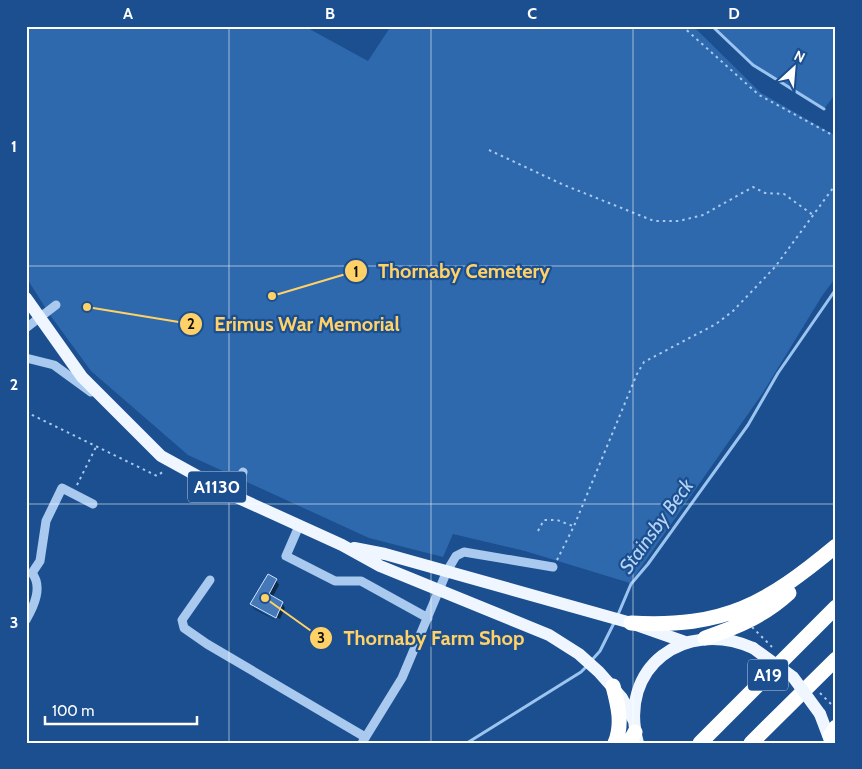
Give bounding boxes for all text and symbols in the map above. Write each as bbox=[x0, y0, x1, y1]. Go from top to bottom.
text: A bbox=[123, 4, 133, 23]
text: B bbox=[325, 4, 335, 23]
text: C bbox=[527, 4, 537, 23]
text: D bbox=[728, 4, 740, 23]
north arrow bbox=[770, 42, 820, 92]
text: N bbox=[791, 46, 808, 67]
text: 1 bbox=[11, 137, 17, 156]
callout: Thornaby Cemetery bbox=[343, 254, 560, 289]
text: Thornaby Cemetery bbox=[378, 259, 550, 283]
text: 1 bbox=[353, 263, 359, 281]
callout: Erimus War Memorial bbox=[179, 306, 409, 341]
text: Erimus War Memorial bbox=[214, 312, 400, 336]
text: 2 bbox=[187, 315, 195, 333]
text: 2 bbox=[10, 375, 18, 394]
road number: A1130 bbox=[188, 472, 246, 502]
water label: Stainsby Beck bbox=[614, 473, 699, 578]
text: 3 bbox=[10, 613, 18, 632]
callout: Thornaby Farm Shop bbox=[309, 620, 535, 655]
text: Thornaby Farm Shop bbox=[344, 626, 524, 650]
text: 3 bbox=[317, 629, 325, 647]
road number: A19 bbox=[748, 660, 788, 690]
scale bar bbox=[45, 694, 198, 726]
text: 100 m bbox=[52, 702, 94, 720]

